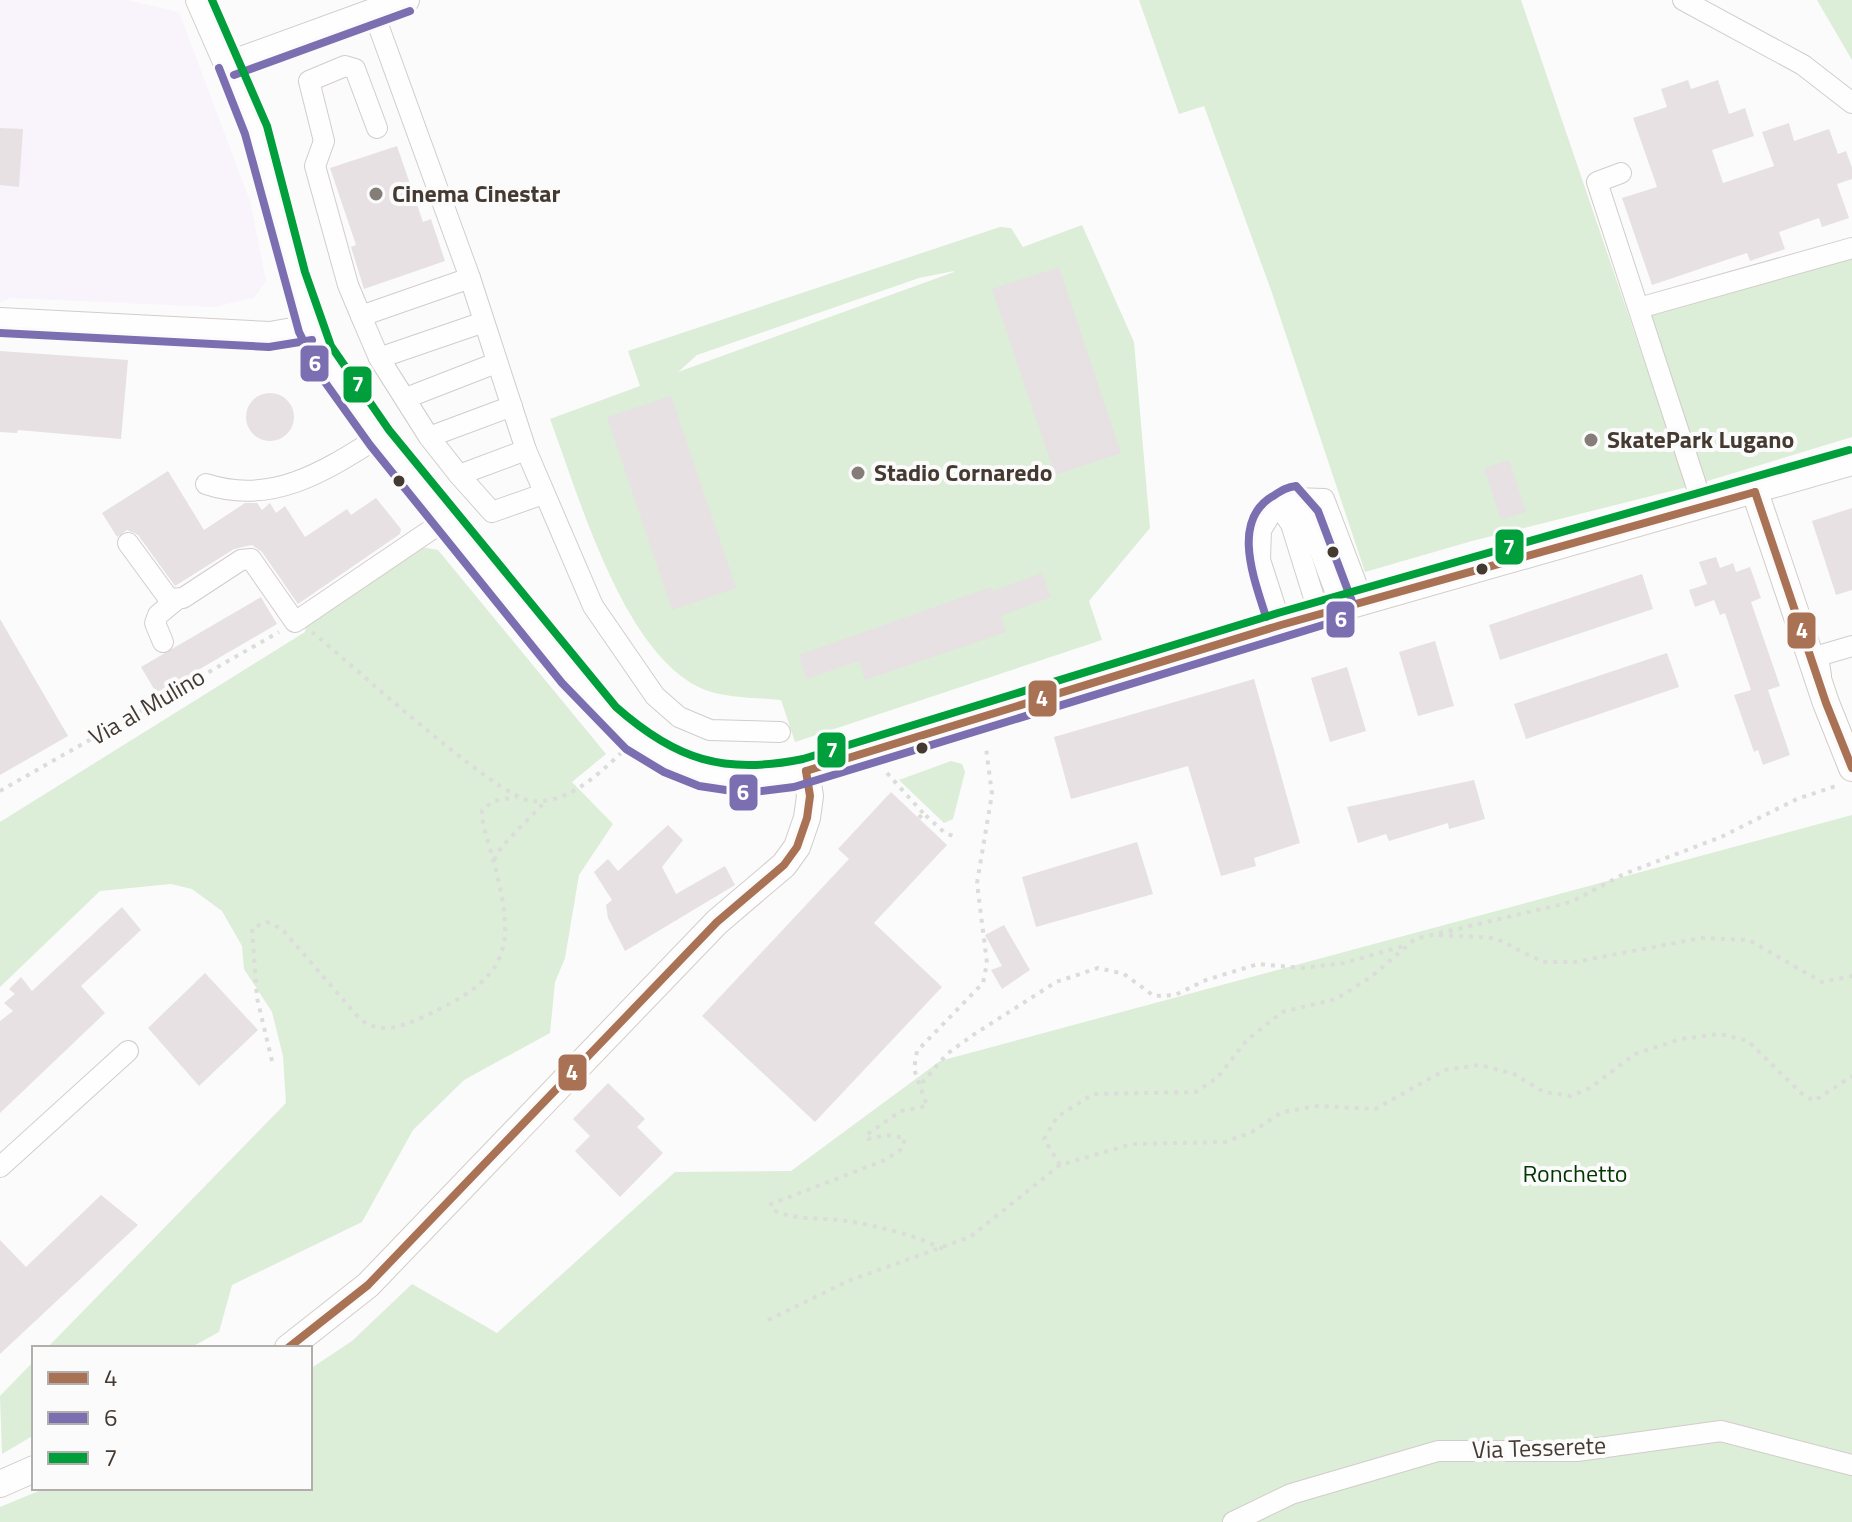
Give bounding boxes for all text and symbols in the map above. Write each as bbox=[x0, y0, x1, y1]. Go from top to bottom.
place label: Cinema Cinestar bbox=[392, 175, 560, 211]
marker: Cinema Cinestar bbox=[367, 185, 385, 203]
line badge: 6 bbox=[299, 344, 330, 383]
text: 6 bbox=[309, 346, 321, 380]
line badge: 7 bbox=[342, 365, 373, 404]
text: 7 bbox=[352, 367, 364, 401]
place label: SkatePark Lugano bbox=[1607, 421, 1794, 457]
marker: SkatePark Lugano bbox=[1582, 431, 1600, 449]
place label: Stadio Cornaredo bbox=[874, 454, 1053, 490]
marker: Stadio Cornaredo bbox=[849, 464, 867, 482]
unlabelled marker bbox=[391, 473, 407, 489]
line badge: 7 bbox=[1494, 528, 1525, 566]
text: 7 bbox=[1503, 530, 1515, 564]
unlabelled marker bbox=[1325, 544, 1341, 560]
unlabelled marker bbox=[1474, 561, 1490, 577]
line badge: 6 bbox=[1325, 600, 1356, 639]
text: 6 bbox=[1335, 602, 1347, 636]
line badge: 4 bbox=[1786, 611, 1817, 650]
text: 4 bbox=[1796, 613, 1808, 647]
street label: Via al Mulino bbox=[82, 658, 211, 754]
line badge: 4 bbox=[1027, 679, 1058, 718]
text: 4 bbox=[1036, 681, 1048, 715]
line badge: 7 bbox=[816, 731, 847, 769]
text: 7 bbox=[826, 733, 838, 767]
unlabelled marker bbox=[914, 740, 930, 756]
line badge: 6 bbox=[728, 773, 759, 812]
text: 6 bbox=[737, 775, 749, 809]
line badge: 4 bbox=[557, 1053, 588, 1092]
text: 4 bbox=[566, 1055, 578, 1089]
park label: Ronchetto bbox=[1522, 1155, 1628, 1191]
legend bbox=[32, 1346, 312, 1490]
text: 4 bbox=[104, 1359, 117, 1395]
text: 6 bbox=[104, 1399, 117, 1435]
street label: Via Tesserete bbox=[1471, 1427, 1607, 1467]
text: 7 bbox=[104, 1439, 117, 1475]

